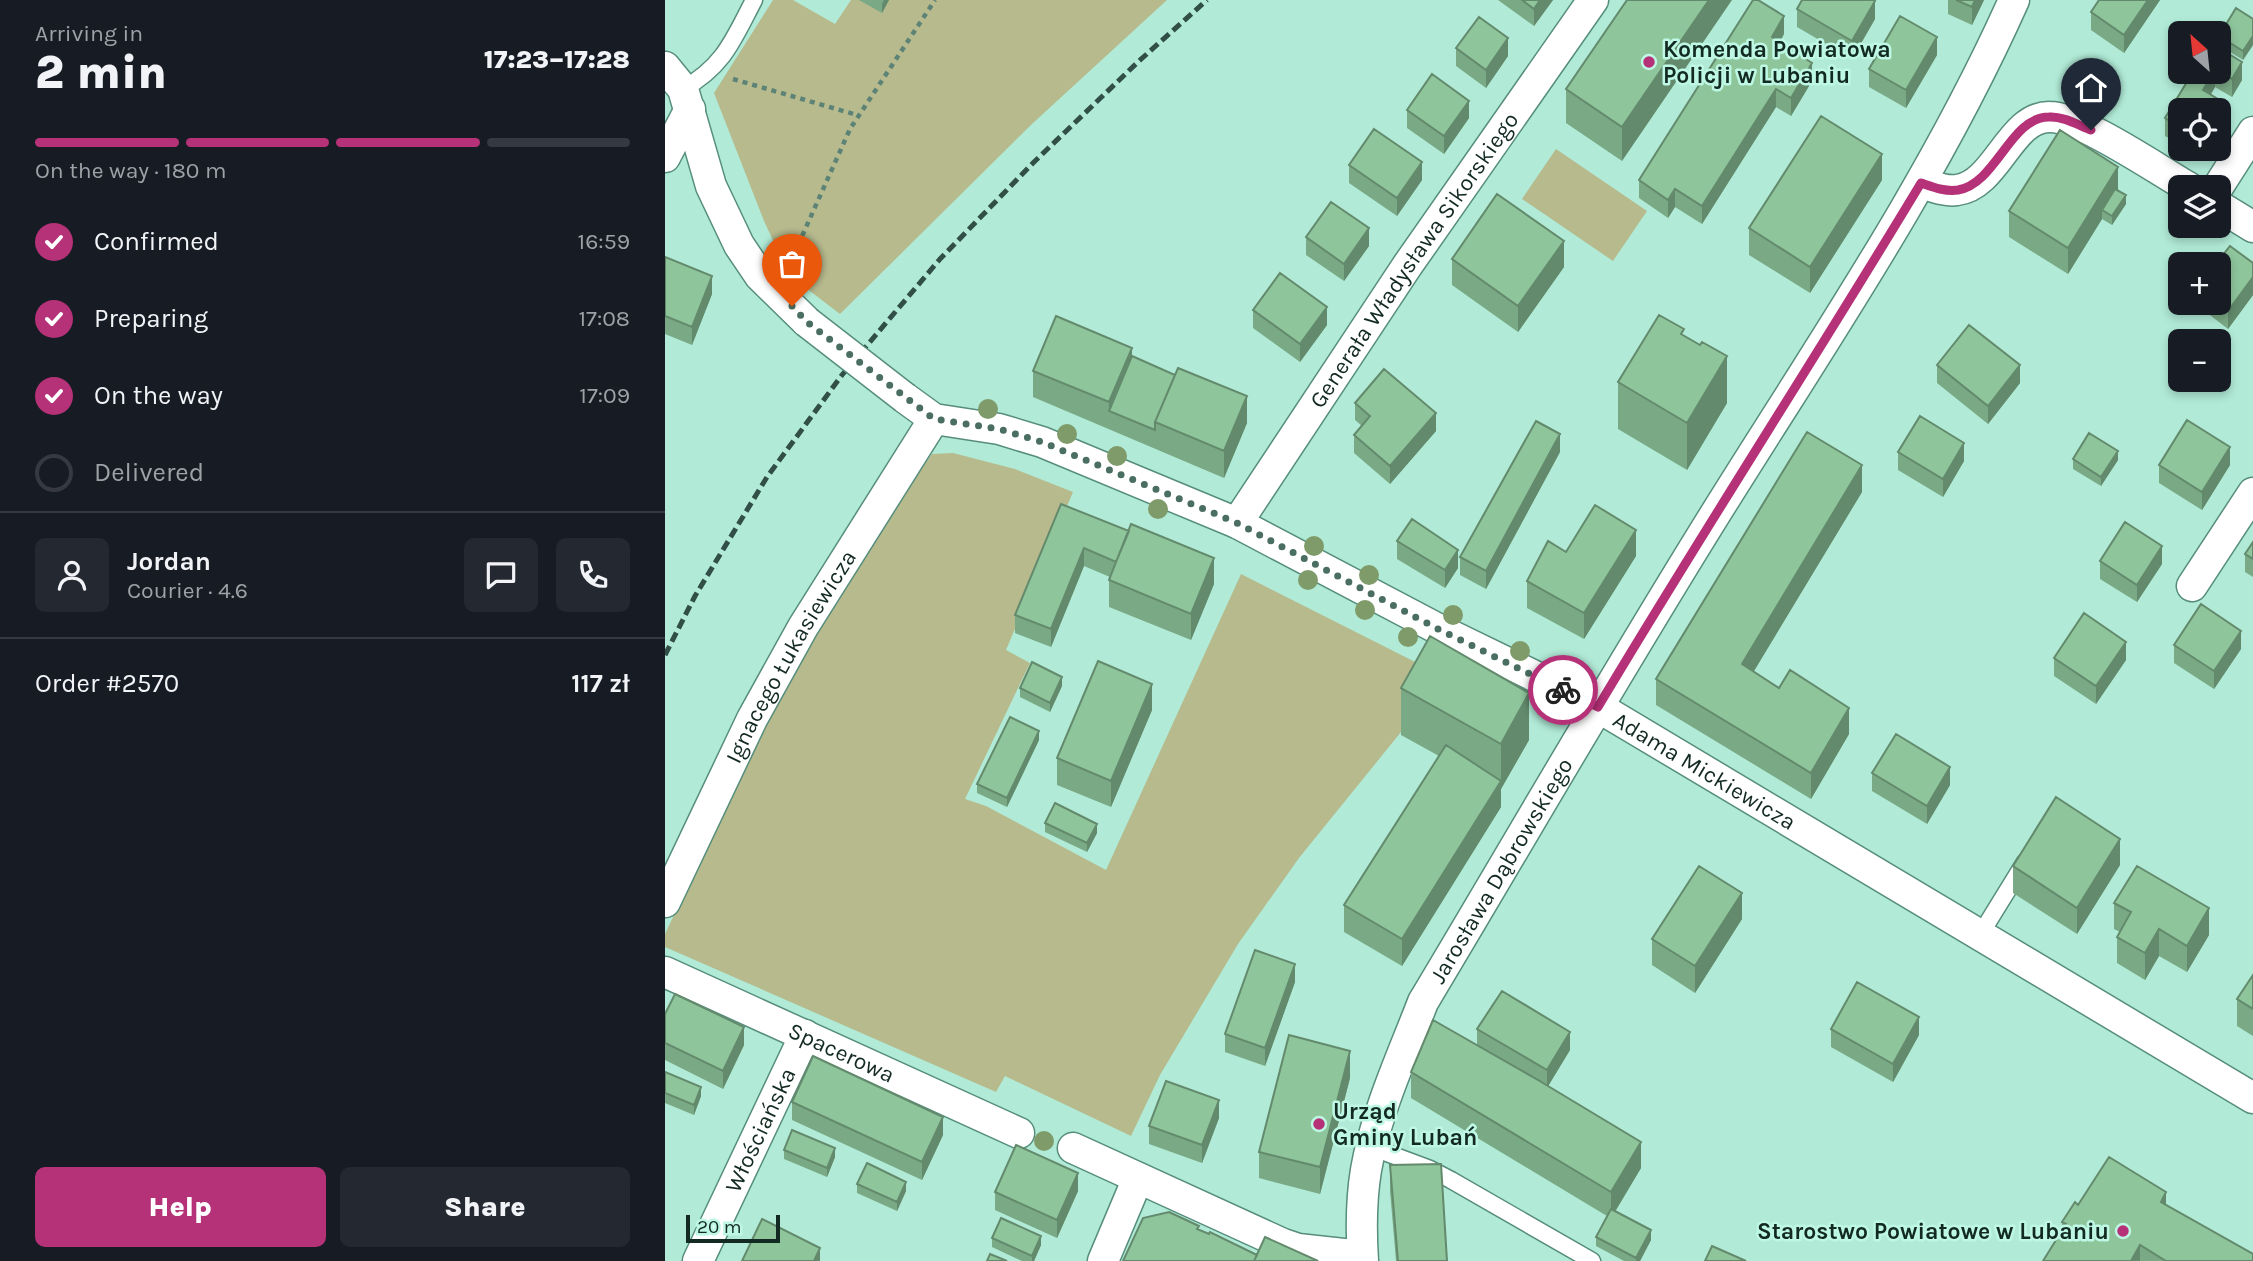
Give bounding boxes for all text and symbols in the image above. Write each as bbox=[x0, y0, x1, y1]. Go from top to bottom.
text: Arriving in bbox=[35, 20, 143, 47]
north arrow bbox=[2168, 21, 2231, 84]
map controls bbox=[2168, 21, 2231, 392]
place label: Komenda Powiatowa Policji w Lubaniu bbox=[1663, 36, 1891, 89]
text: 17:23–17:28 bbox=[484, 44, 630, 75]
text: 2 min bbox=[35, 46, 167, 100]
marker: Komenda Powiatowa Policji w Lubaniu bbox=[1641, 54, 1657, 70]
pin bbox=[2061, 58, 2121, 130]
icon: home bbox=[2072, 69, 2110, 107]
button: locate bbox=[2168, 98, 2231, 161]
street label: Generała Władysława Sikorskiego bbox=[1304, 107, 1524, 413]
text: On the way · 180 m bbox=[35, 157, 226, 184]
button: layers bbox=[2168, 175, 2231, 238]
icon: check bbox=[35, 223, 73, 261]
text: Confirmed bbox=[94, 226, 219, 257]
text: 16:59 bbox=[578, 228, 630, 255]
pin bbox=[762, 234, 822, 306]
icon: bag bbox=[773, 245, 811, 283]
button: + bbox=[2168, 252, 2231, 315]
icon: check bbox=[35, 300, 73, 338]
text: Preparing bbox=[94, 303, 208, 334]
text: 17:08 bbox=[579, 305, 630, 332]
button: − bbox=[2168, 329, 2231, 392]
icon: check bbox=[35, 377, 73, 415]
text: On the way bbox=[94, 380, 223, 411]
text: 17:09 bbox=[579, 382, 630, 409]
text: Delivered bbox=[94, 457, 204, 488]
button: person bbox=[35, 538, 109, 612]
button: chat bbox=[464, 538, 538, 612]
button: phone bbox=[556, 538, 630, 612]
street label: Ignacego Łukasiewicza bbox=[720, 545, 862, 767]
text: Jordan bbox=[127, 546, 211, 577]
text: Courier · 4.6 bbox=[127, 577, 248, 604]
courier bbox=[1528, 655, 1598, 725]
text: Order #2570 bbox=[35, 668, 179, 699]
text: 117 zł bbox=[571, 668, 630, 699]
icon: bike bbox=[1544, 671, 1582, 709]
street label: Adama Mickiewicza bbox=[1608, 706, 1801, 836]
street label: Jarosława Dąbrowskiego bbox=[1424, 753, 1579, 988]
street label: Spacerowa bbox=[784, 1017, 899, 1089]
street label: Włościańska bbox=[719, 1064, 802, 1197]
place label: Urząd Gminy Lubań bbox=[1333, 1098, 1477, 1151]
marker: Urząd Gminy Lubań bbox=[1311, 1116, 1327, 1132]
button: Help bbox=[35, 1167, 326, 1247]
button: Share bbox=[340, 1167, 630, 1247]
scale bar bbox=[686, 1212, 781, 1244]
text: 20 m bbox=[697, 1216, 742, 1238]
place label: Starostwo Powiatowe w Lubaniu bbox=[1757, 1218, 2109, 1245]
marker: Starostwo Powiatowe w Lubaniu bbox=[2115, 1223, 2131, 1239]

